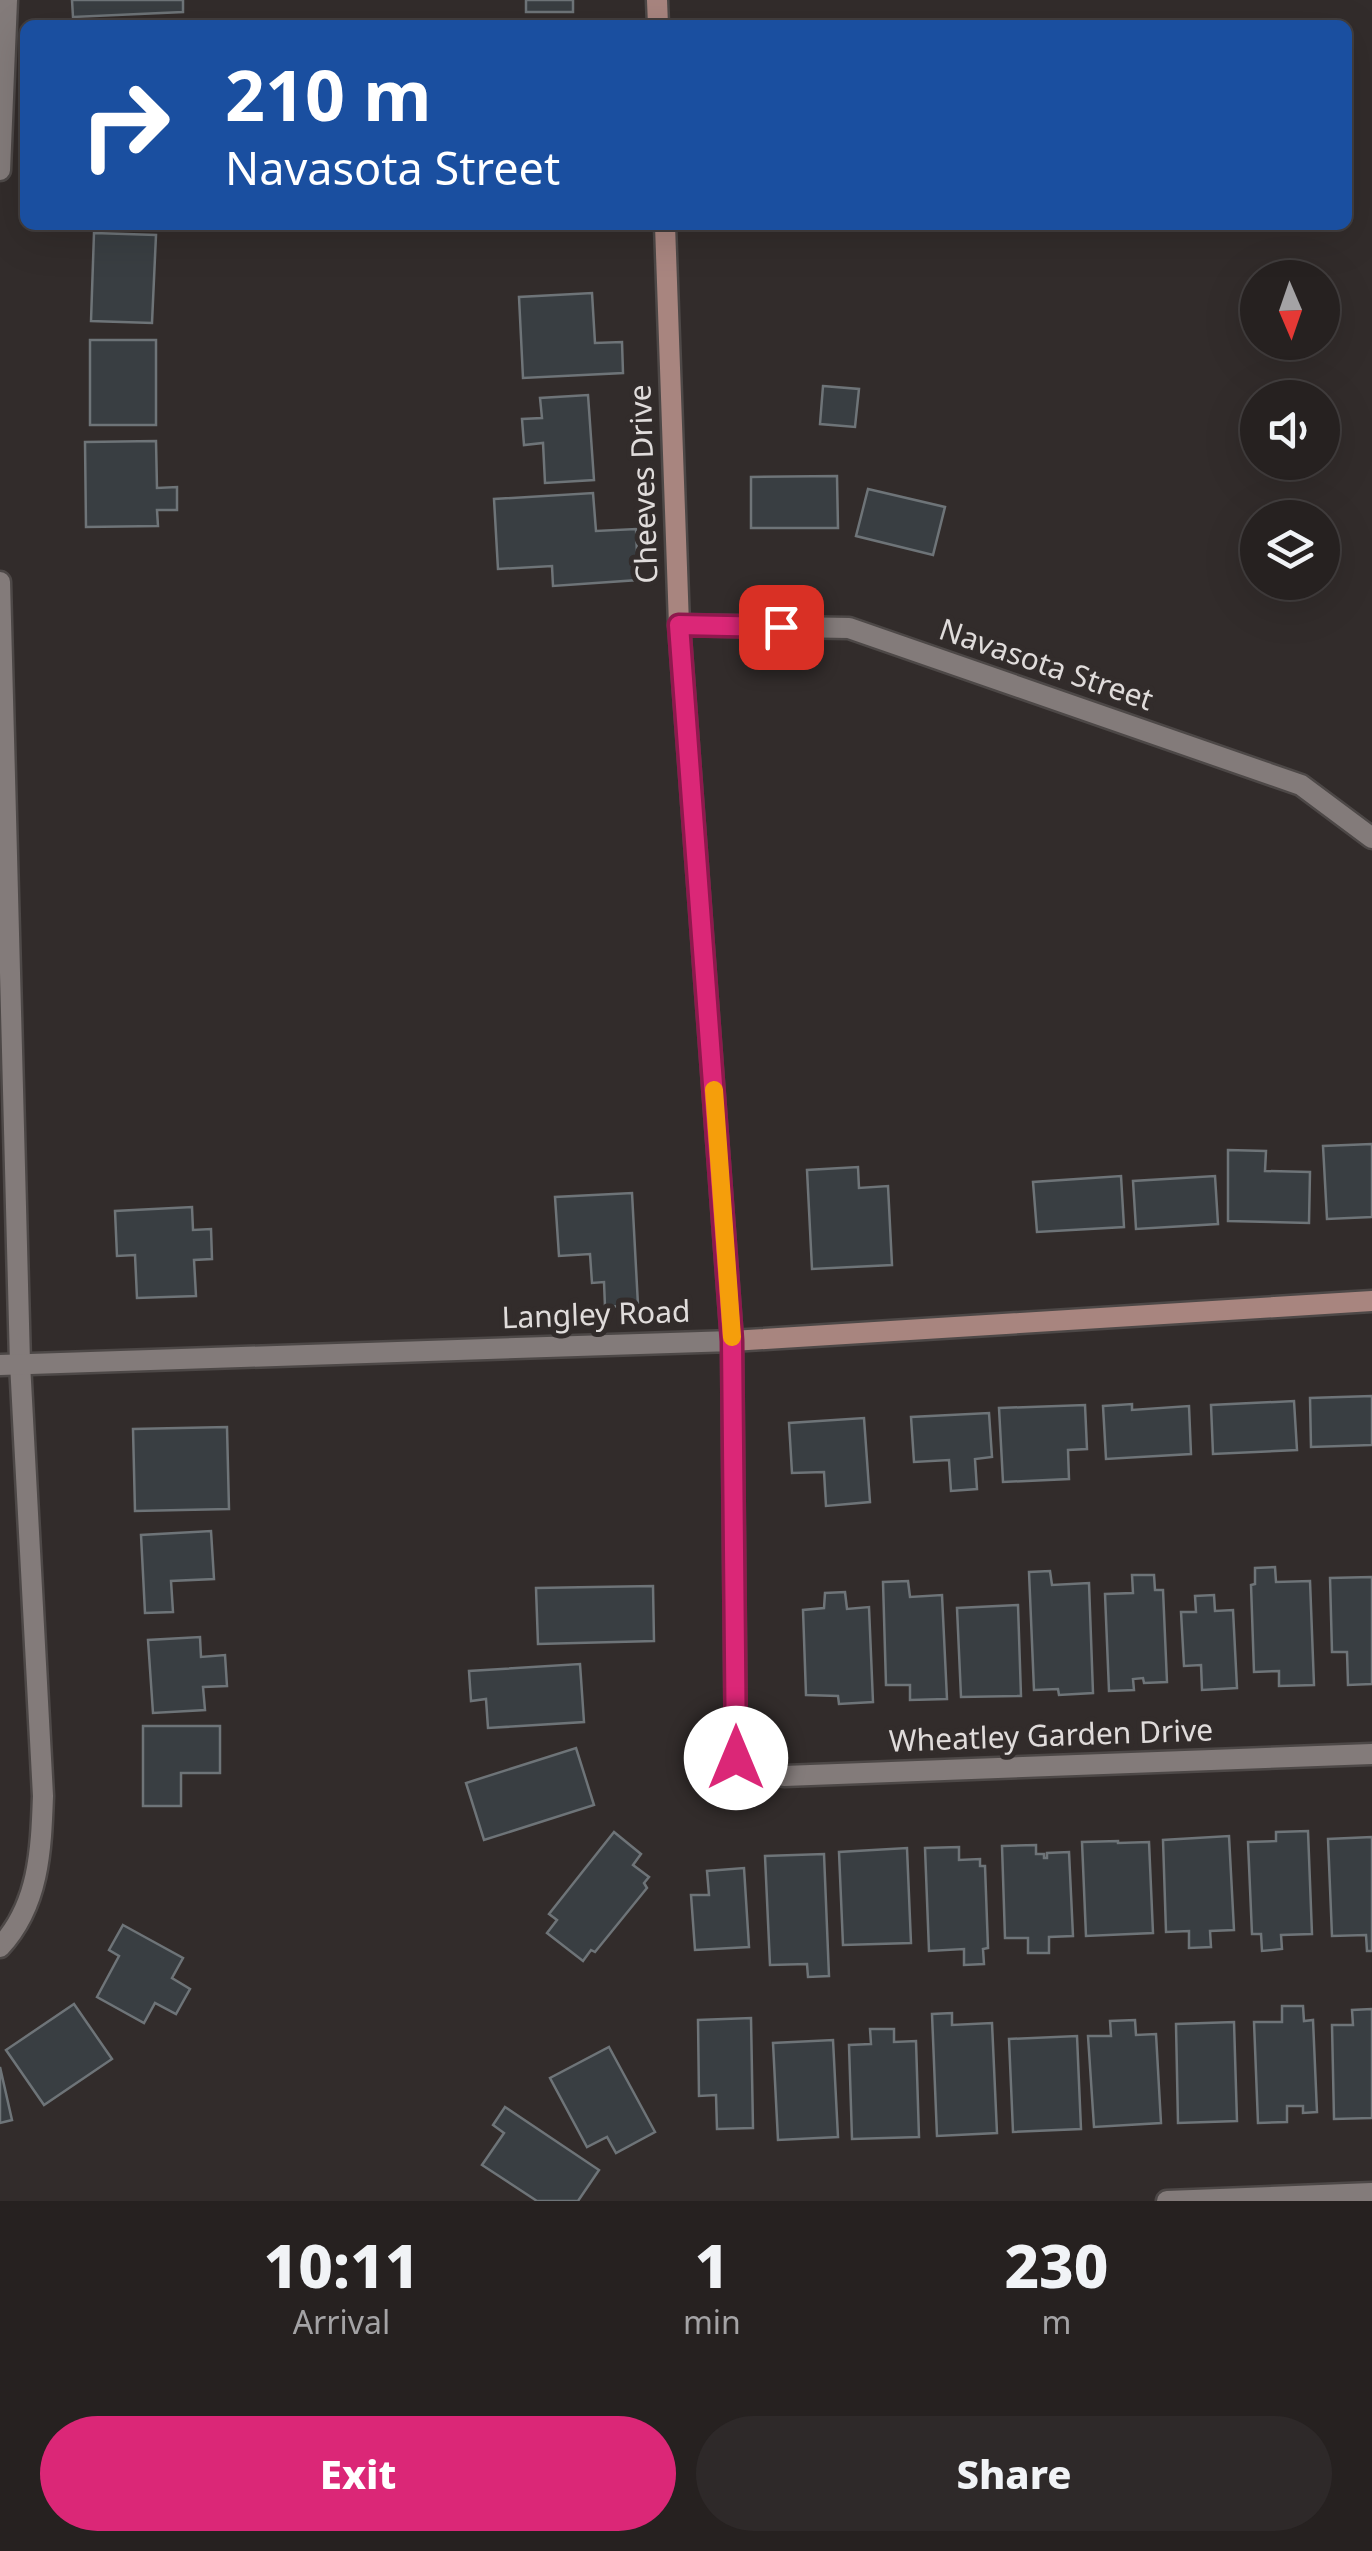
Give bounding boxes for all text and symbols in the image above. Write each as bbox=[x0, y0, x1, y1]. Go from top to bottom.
text: 210 m bbox=[225, 46, 432, 142]
icon: right bbox=[60, 60, 190, 190]
text: Navasota Street bbox=[225, 137, 560, 198]
north arrow bbox=[1240, 260, 1340, 360]
map controls bbox=[1240, 260, 1340, 600]
button: sound bbox=[1240, 380, 1340, 480]
street label: Cheeves Drive bbox=[619, 384, 666, 584]
button: layers bbox=[1240, 500, 1340, 600]
pin bbox=[739, 585, 824, 670]
icon: arrive bbox=[754, 600, 809, 655]
street label: Navasota Street bbox=[934, 608, 1159, 719]
street label: Langley Road bbox=[501, 1290, 691, 1337]
position arrow bbox=[684, 1706, 788, 1810]
street label: Wheatley Garden Drive bbox=[888, 1708, 1214, 1761]
text: 10:11 bbox=[264, 2224, 419, 2306]
text: 1 bbox=[695, 2224, 729, 2306]
text: 230 bbox=[1004, 2224, 1108, 2306]
text: Arrival bbox=[293, 2300, 390, 2343]
text: min bbox=[683, 2300, 741, 2343]
text: m bbox=[1041, 2300, 1071, 2343]
button: Exit bbox=[40, 2416, 676, 2531]
button: Share bbox=[696, 2416, 1332, 2531]

